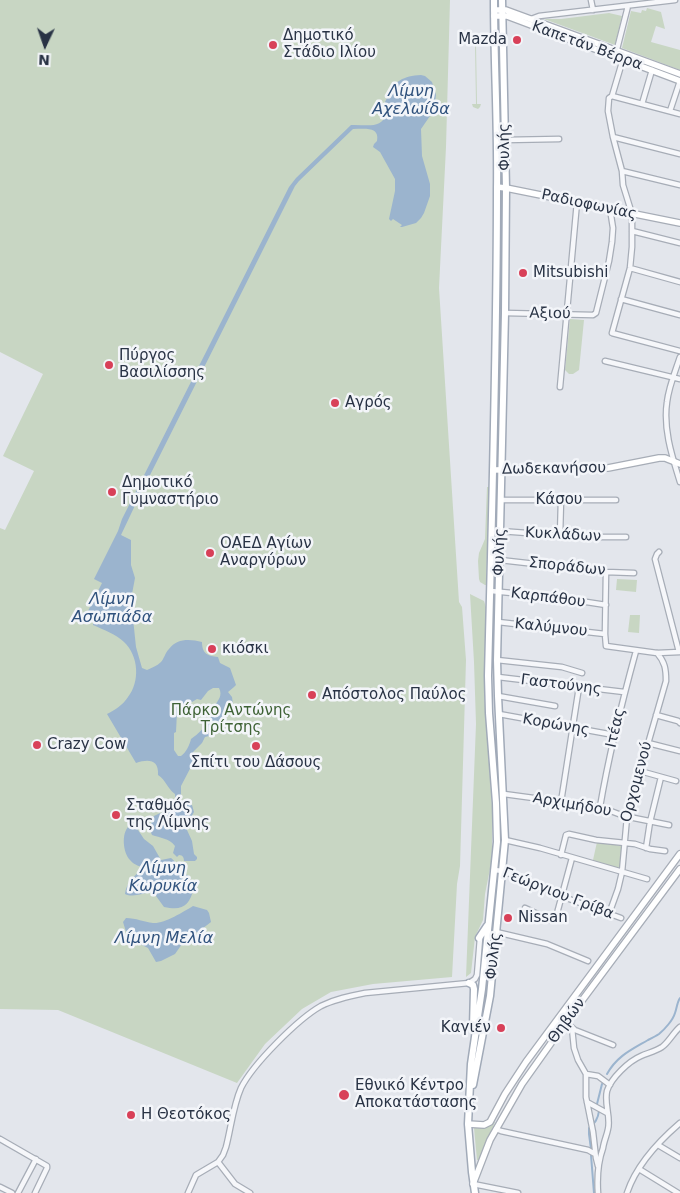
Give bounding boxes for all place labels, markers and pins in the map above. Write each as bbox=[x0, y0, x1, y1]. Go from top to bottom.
place label: Δημοτικό Στάδιο Ιλίου bbox=[283, 27, 376, 62]
place label: Mazda bbox=[458, 31, 507, 49]
marker: Mazda bbox=[511, 34, 523, 46]
marker: Δημοτικό Στάδιο Ιλίου bbox=[267, 39, 279, 51]
place label: Mitsubishi bbox=[533, 264, 608, 282]
marker: Mitsubishi bbox=[517, 267, 529, 279]
place label: Πύργος Βασιλίσσης bbox=[119, 347, 205, 382]
marker: Πύργος Βασιλίσσης bbox=[103, 359, 115, 371]
place label: Αγρός bbox=[345, 394, 392, 412]
marker: Αγρός bbox=[329, 397, 341, 409]
place label: Δημοτικό Γυμναστήριο bbox=[122, 474, 219, 509]
marker: Δημοτικό Γυμναστήριο bbox=[106, 486, 118, 498]
place label: ΟΑΕΔ Αγίων Αναργύρων bbox=[220, 535, 312, 570]
marker: ΟΑΕΔ Αγίων Αναργύρων bbox=[204, 547, 216, 559]
place label: κιόσκι bbox=[222, 640, 269, 658]
marker: κιόσκι bbox=[206, 643, 218, 655]
place label: Απόστολος Παύλος bbox=[322, 686, 467, 704]
marker: Απόστολος Παύλος bbox=[306, 689, 318, 701]
place label: Crazy Cow bbox=[47, 736, 126, 754]
marker: Crazy Cow bbox=[31, 739, 43, 751]
marker: Σπίτι του Δάσους bbox=[250, 740, 262, 752]
place label: Σπίτι του Δάσους bbox=[191, 754, 321, 772]
place label: Σταθμός της Λίμνης bbox=[126, 797, 210, 832]
marker: Σταθμός της Λίμνης bbox=[110, 809, 122, 821]
place label: Nissan bbox=[518, 909, 568, 927]
marker: Nissan bbox=[502, 912, 514, 924]
place label: Καγιέν bbox=[441, 1019, 491, 1037]
marker: Καγιέν bbox=[495, 1022, 507, 1034]
place label: Εθνικό Κέντρο Αποκατάστασης bbox=[355, 1077, 477, 1112]
marker: Εθνικό Κέντρο Αποκατάστασης bbox=[337, 1088, 351, 1102]
place label: Η Θεοτόκος bbox=[141, 1106, 231, 1124]
marker: Η Θεοτόκος bbox=[125, 1109, 137, 1121]

